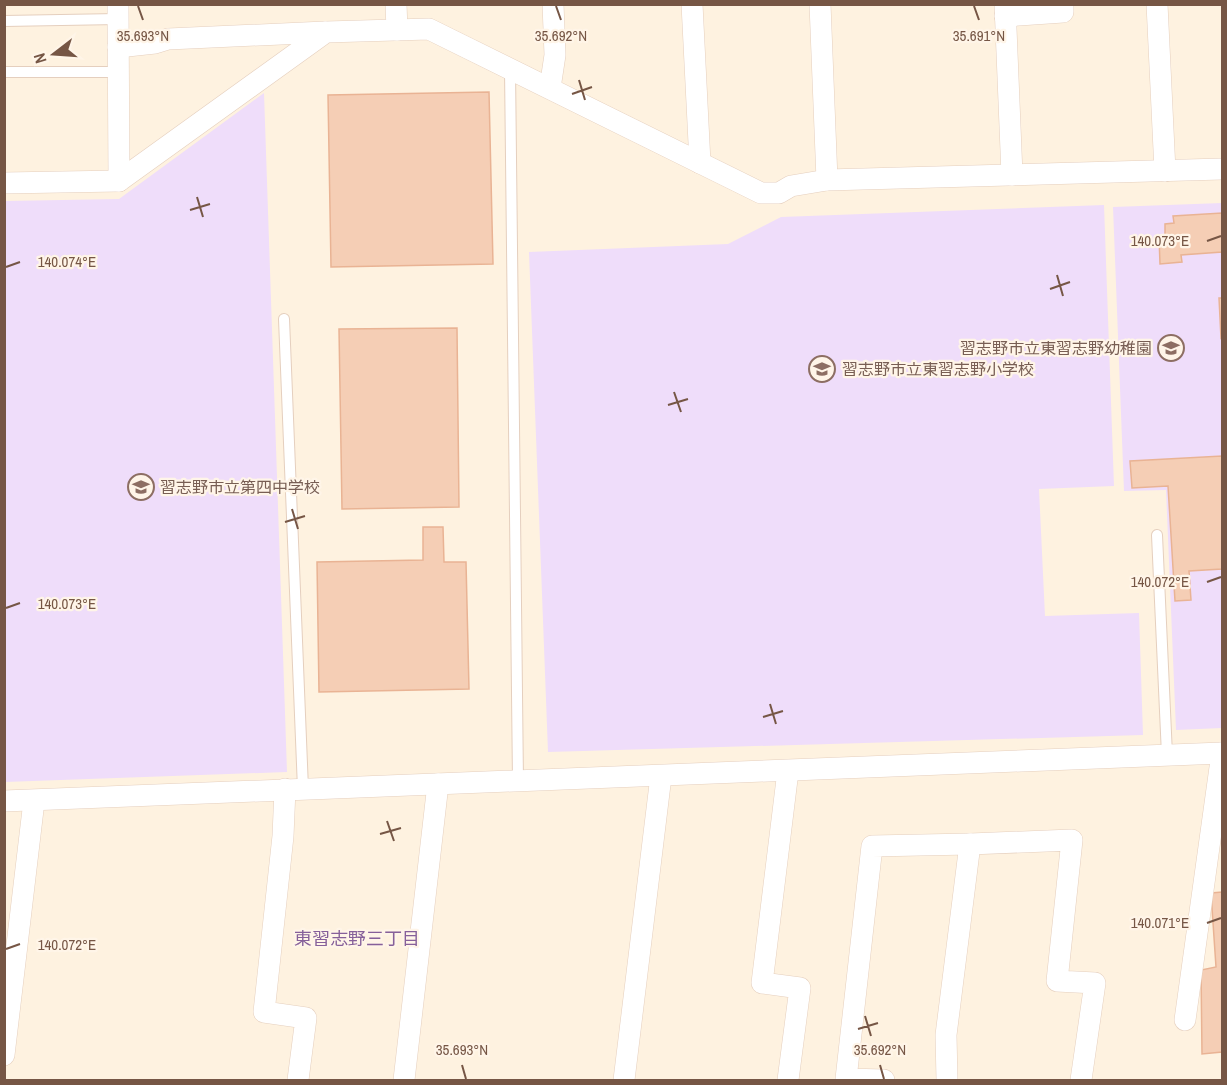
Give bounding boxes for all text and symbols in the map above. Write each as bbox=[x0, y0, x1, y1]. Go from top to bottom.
north arrow bbox=[24, 24, 84, 84]
text: 35.693°N bbox=[117, 25, 169, 46]
text: 35.692°N bbox=[535, 25, 587, 46]
text: 35.691°N bbox=[953, 25, 1005, 46]
text: N bbox=[28, 51, 52, 66]
text: 140.073°E bbox=[1131, 230, 1189, 251]
text: 140.074°E bbox=[38, 251, 96, 272]
school or university icon: 習志野市立東習志野幼稚園 bbox=[1156, 333, 1186, 363]
place label: 習志野市立東習志野幼稚園 bbox=[960, 337, 1152, 359]
school or university icon: 習志野市立東習志野小学校 bbox=[807, 354, 837, 384]
place label: 習志野市立東習志野小学校 bbox=[842, 358, 1034, 380]
school or university icon: 習志野市立第四中学校 bbox=[126, 472, 156, 502]
place label: 習志野市立第四中学校 bbox=[160, 476, 320, 498]
text: 140.072°E bbox=[1131, 571, 1189, 592]
text: 140.073°E bbox=[38, 593, 96, 614]
text: 140.071°E bbox=[1131, 912, 1189, 933]
district label: 東習志野三丁目 bbox=[294, 926, 420, 951]
text: 140.072°E bbox=[38, 934, 96, 955]
text: 35.693°N bbox=[436, 1039, 488, 1060]
text: 35.692°N bbox=[854, 1039, 906, 1060]

